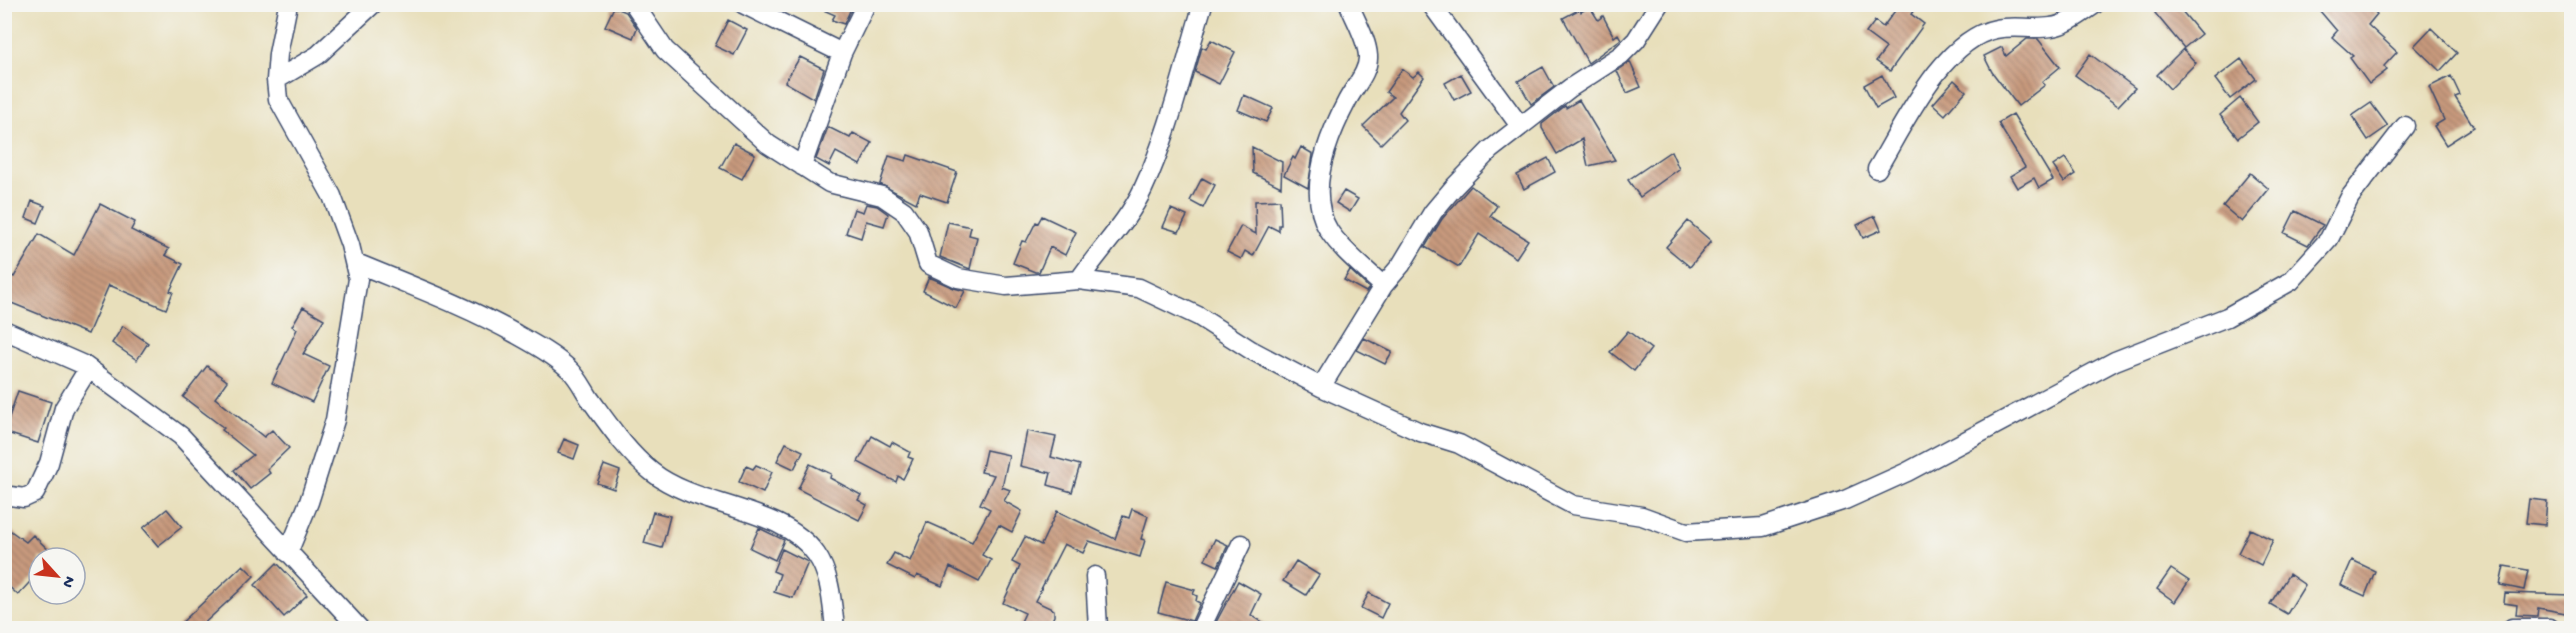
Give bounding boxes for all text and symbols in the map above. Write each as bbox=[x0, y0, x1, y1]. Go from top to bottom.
north arrow bbox=[27, 546, 87, 606]
text: N bbox=[56, 572, 78, 591]

